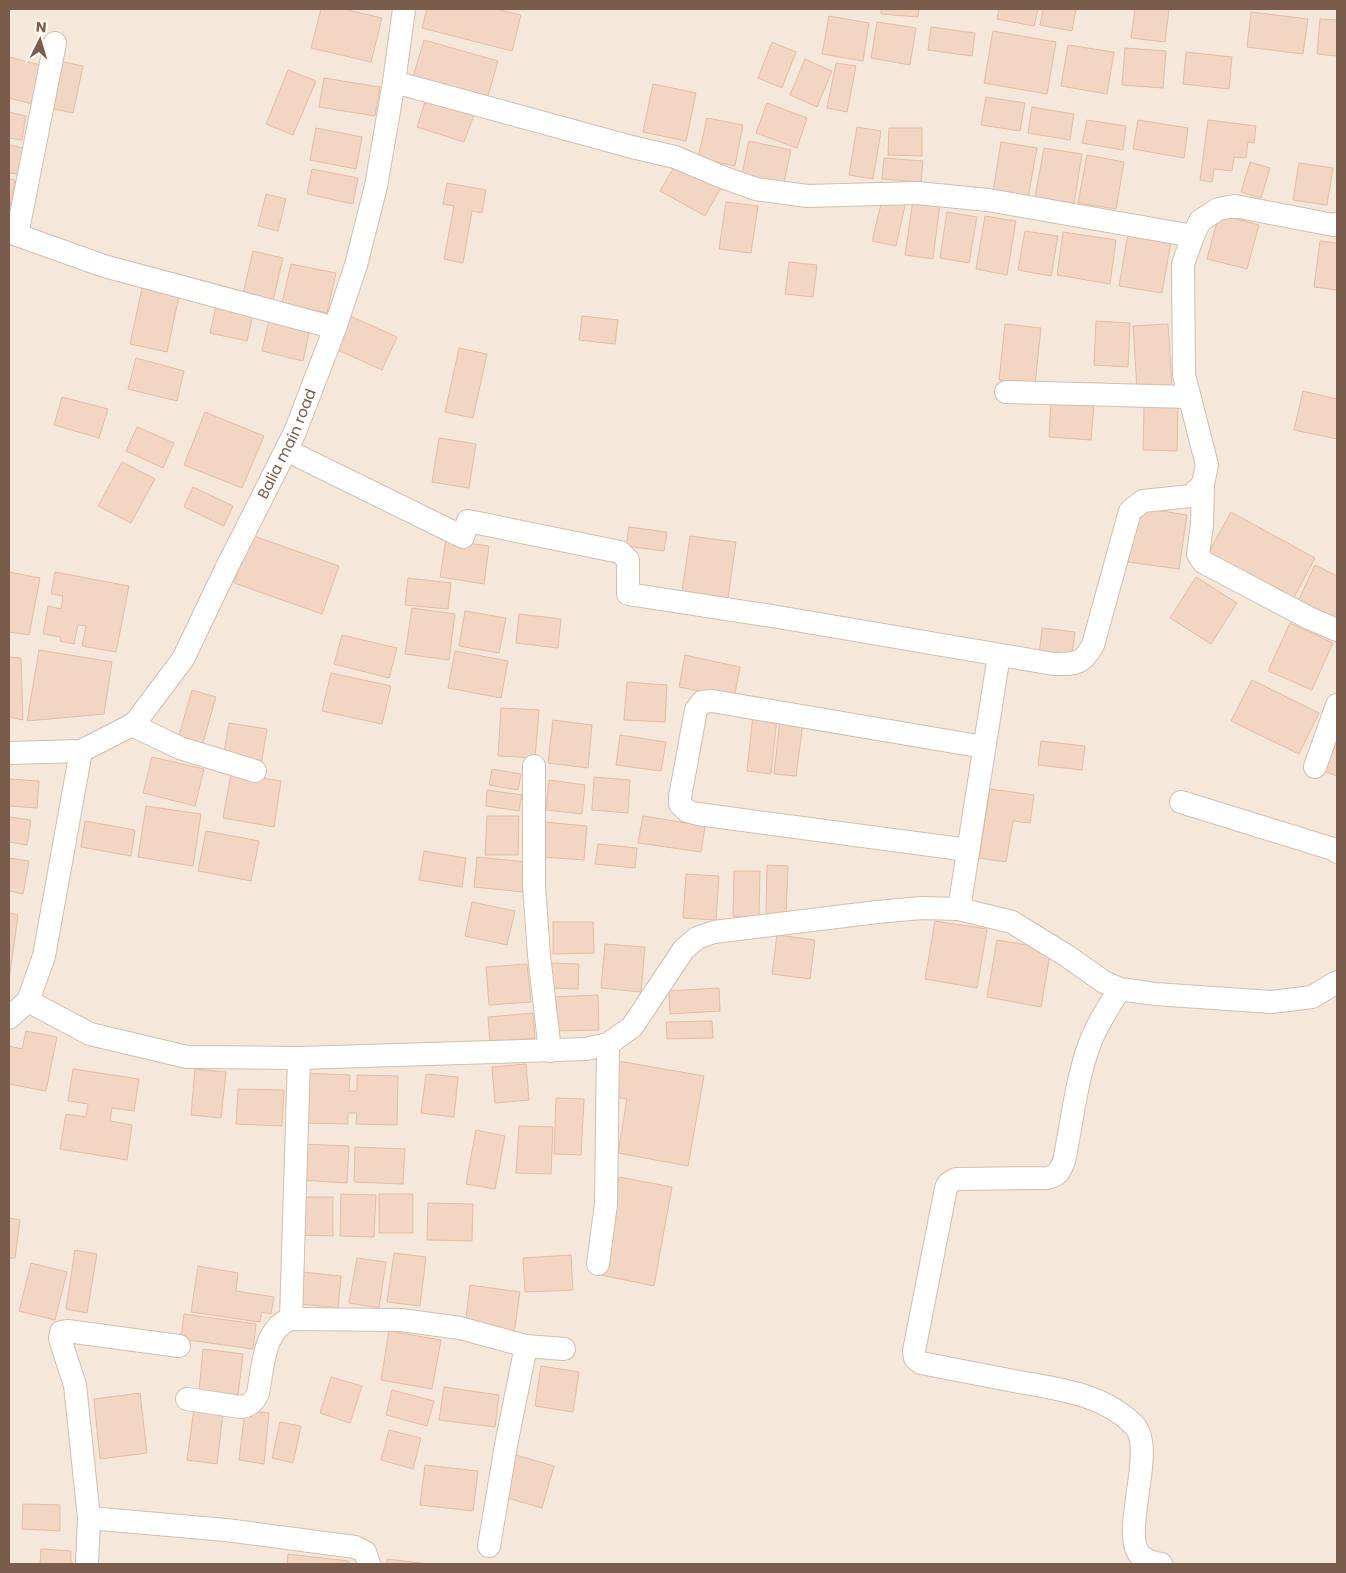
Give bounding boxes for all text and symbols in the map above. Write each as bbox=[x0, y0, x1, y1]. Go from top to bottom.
north arrow bbox=[15, 15, 65, 65]
text: N bbox=[35, 17, 47, 37]
street label: Balia main road bbox=[252, 385, 321, 502]

